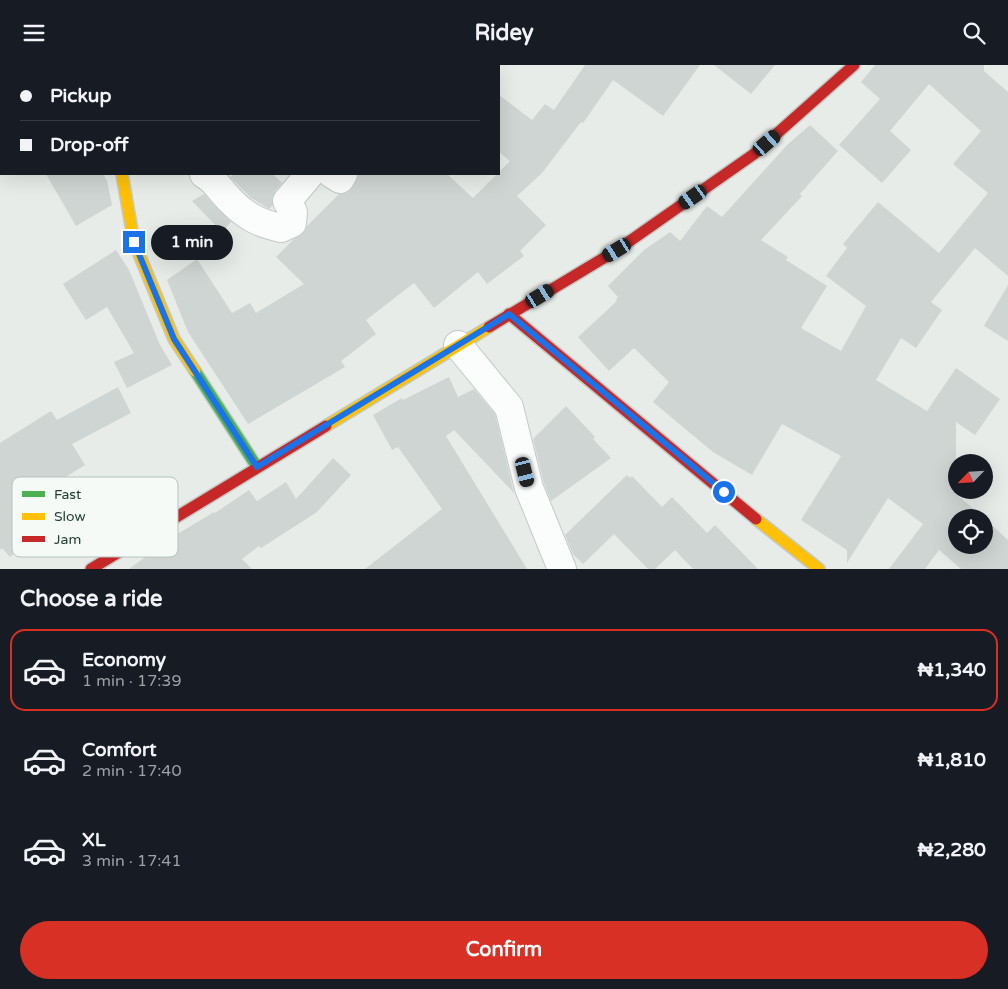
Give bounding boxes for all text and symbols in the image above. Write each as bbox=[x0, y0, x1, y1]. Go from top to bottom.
icon: menu bbox=[20, 19, 48, 47]
icon: search bbox=[960, 19, 988, 47]
text: Ridey bbox=[474, 20, 534, 46]
text: Pickup bbox=[50, 85, 111, 107]
car bbox=[750, 127, 783, 159]
text: Drop-off bbox=[50, 134, 129, 156]
car bbox=[676, 182, 709, 212]
callout: 1 min bbox=[152, 225, 234, 259]
route end bbox=[123, 231, 145, 253]
text: 1 min bbox=[171, 232, 213, 252]
car bbox=[600, 236, 633, 264]
car bbox=[523, 282, 556, 310]
north arrow bbox=[948, 454, 992, 499]
map controls bbox=[948, 454, 993, 554]
car bbox=[514, 456, 535, 488]
legend bbox=[12, 477, 178, 557]
route start bbox=[713, 481, 735, 503]
text: Fast bbox=[54, 486, 82, 503]
text: Slow bbox=[54, 508, 86, 525]
button: locate bbox=[948, 509, 993, 554]
text: Jam bbox=[54, 531, 81, 548]
text: Choose a ride bbox=[20, 586, 163, 612]
icon: car bbox=[22, 648, 67, 693]
text: Economy bbox=[82, 649, 166, 671]
text: ₦1,340 bbox=[917, 659, 986, 681]
text: 1 min · 17:39 bbox=[82, 671, 181, 691]
icon: car bbox=[22, 738, 67, 783]
text: Comfort bbox=[82, 739, 156, 761]
text: ₦1,810 bbox=[917, 749, 986, 771]
text: 2 min · 17:40 bbox=[82, 761, 181, 781]
icon: car bbox=[22, 828, 67, 873]
text: XL bbox=[82, 829, 106, 851]
text: ₦2,280 bbox=[917, 839, 986, 861]
text: 3 min · 17:41 bbox=[82, 851, 181, 871]
button: Confirm bbox=[20, 921, 988, 979]

